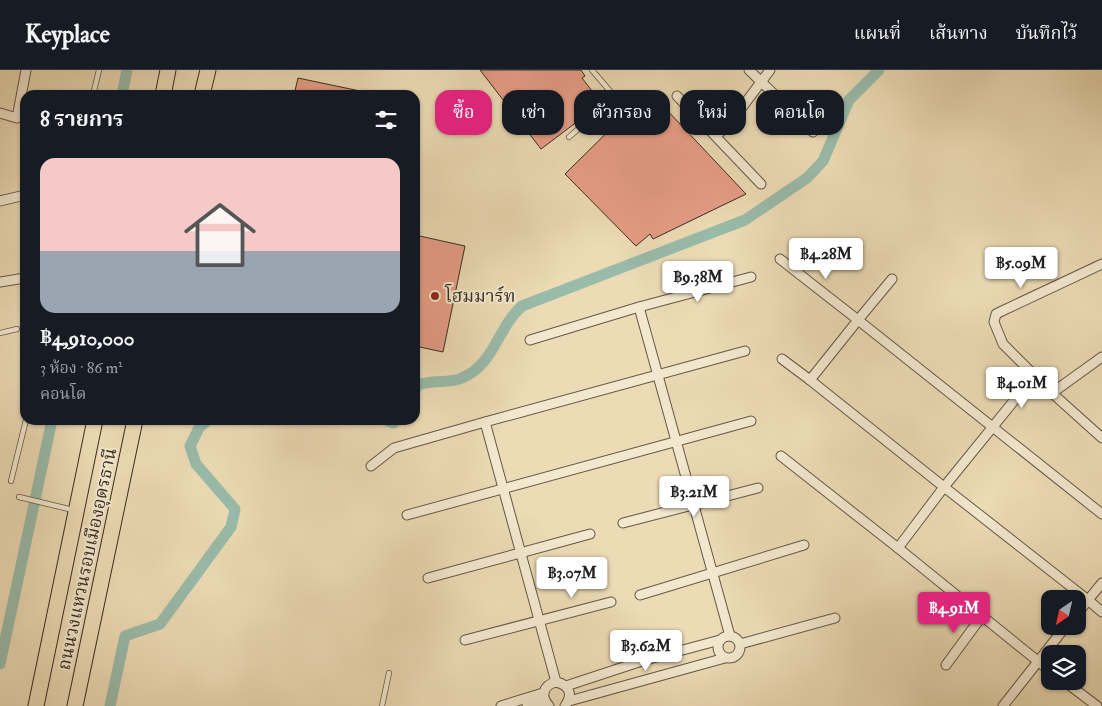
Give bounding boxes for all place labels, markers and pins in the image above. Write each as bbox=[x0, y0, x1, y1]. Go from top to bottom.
pin: ฿4.28M bbox=[785, 238, 867, 280]
pin: ฿5.09M bbox=[980, 246, 1062, 289]
pin: ฿9.38M bbox=[657, 260, 739, 303]
place label: โฮมมาร์ท bbox=[444, 283, 515, 308]
marker: โฮมมาร์ท bbox=[429, 290, 441, 302]
pin: ฿4.01M bbox=[981, 366, 1063, 409]
pin: ฿3.21M bbox=[653, 476, 735, 518]
pin: ฿3.07M bbox=[531, 556, 613, 599]
pin: ฿4.91M bbox=[913, 592, 995, 634]
pin: ฿3.62M bbox=[605, 630, 687, 672]

